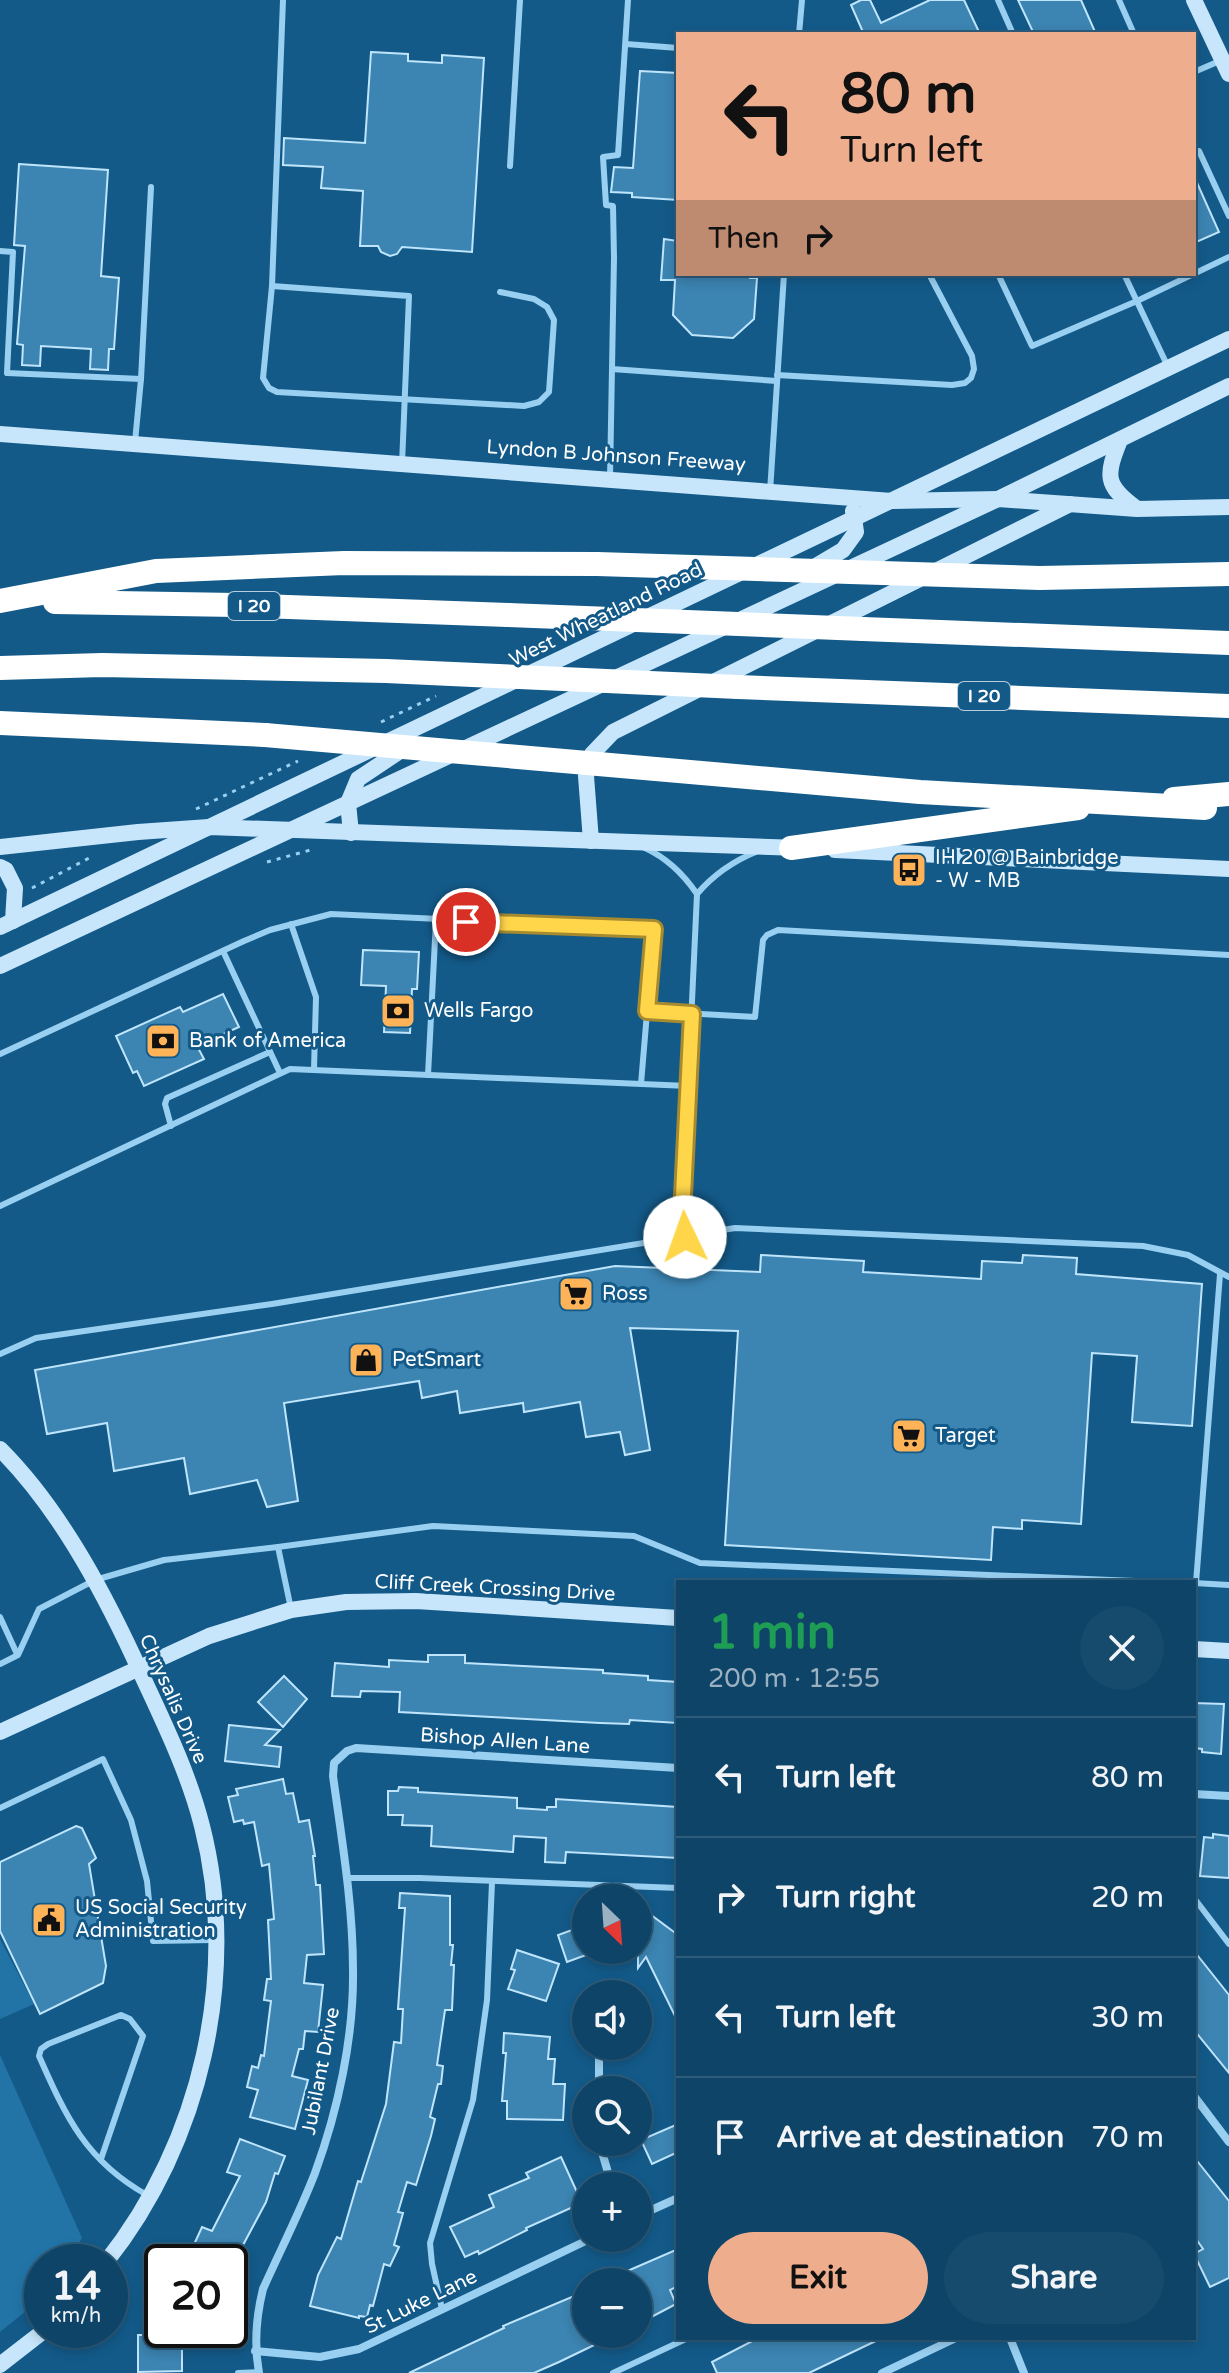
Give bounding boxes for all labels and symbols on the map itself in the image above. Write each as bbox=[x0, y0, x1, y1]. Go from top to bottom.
street label: Lyndon B Johnson Freeway bbox=[486, 435, 747, 477]
street label: West Wheatland Road bbox=[506, 558, 706, 672]
road number: I 20 bbox=[228, 592, 280, 620]
road number: I 20 bbox=[958, 682, 1010, 710]
place label: IH 20 @ Bainbridge - W - MB bbox=[935, 846, 1119, 893]
bus stop icon: IH 20 @ Bainbridge - W - MB bbox=[890, 851, 928, 889]
pin bbox=[432, 888, 500, 956]
bank icon: Wells Fargo bbox=[379, 992, 417, 1030]
place label: Wells Fargo bbox=[424, 999, 533, 1023]
bank icon: Bank of America bbox=[144, 1022, 182, 1060]
place label: Bank of America bbox=[189, 1029, 346, 1053]
position arrow bbox=[643, 1195, 727, 1279]
supermarket icon: Ross bbox=[557, 1275, 595, 1313]
place label: Ross bbox=[602, 1282, 648, 1306]
shop icon: PetSmart bbox=[347, 1341, 385, 1379]
place label: PetSmart bbox=[392, 1348, 482, 1372]
supermarket icon: Target bbox=[890, 1417, 928, 1455]
place label: Target bbox=[935, 1424, 996, 1448]
street label: Cliff Creek Crossing Drive bbox=[374, 1570, 616, 1606]
street label: Chrysalis Drive bbox=[134, 1630, 212, 1768]
street label: Bishop Allen Lane bbox=[419, 1723, 591, 1759]
north arrow bbox=[572, 1884, 652, 1964]
place label: US Social Security Administration bbox=[75, 1896, 247, 1943]
public building icon: US Social Security Administration bbox=[30, 1901, 68, 1939]
street label: Jubilant Drive bbox=[297, 2005, 345, 2137]
speed limit sign: 20 bbox=[144, 2244, 248, 2348]
street label: St Luke Lane bbox=[361, 2264, 481, 2340]

